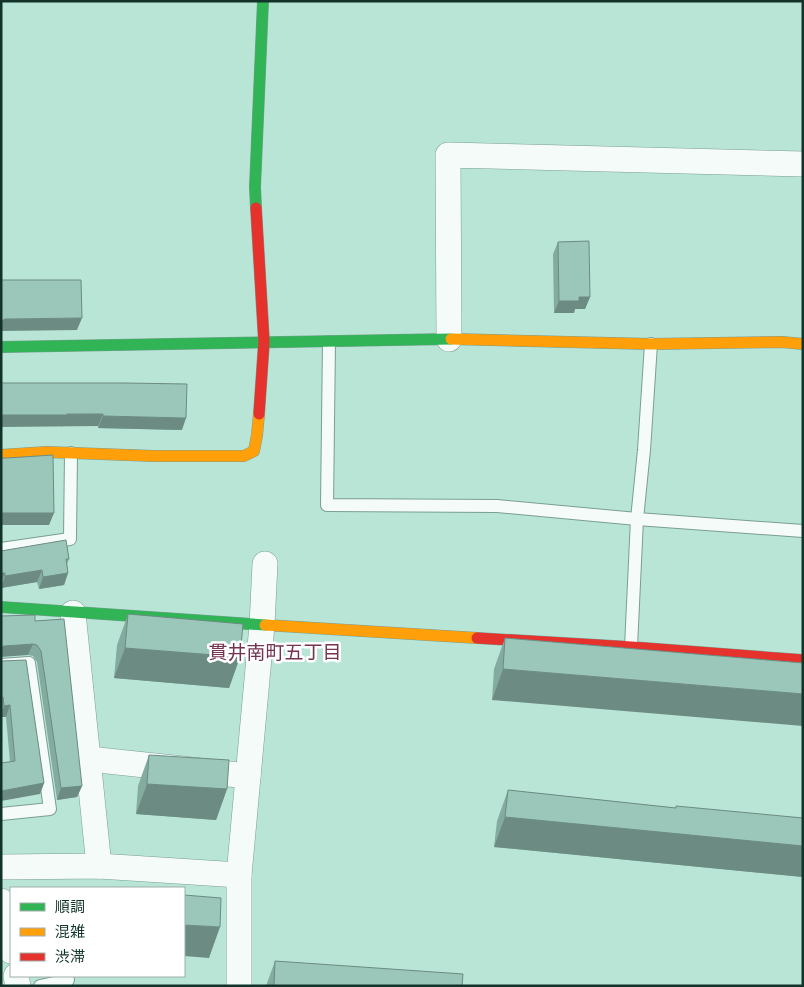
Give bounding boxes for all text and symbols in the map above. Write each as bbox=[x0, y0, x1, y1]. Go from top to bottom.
district label: 貫井南町五丁目 bbox=[208, 640, 342, 665]
legend bbox=[10, 887, 185, 977]
text: 順調 bbox=[55, 897, 85, 916]
text: 混雑 bbox=[55, 922, 85, 941]
text: 渋滞 bbox=[55, 947, 85, 966]

